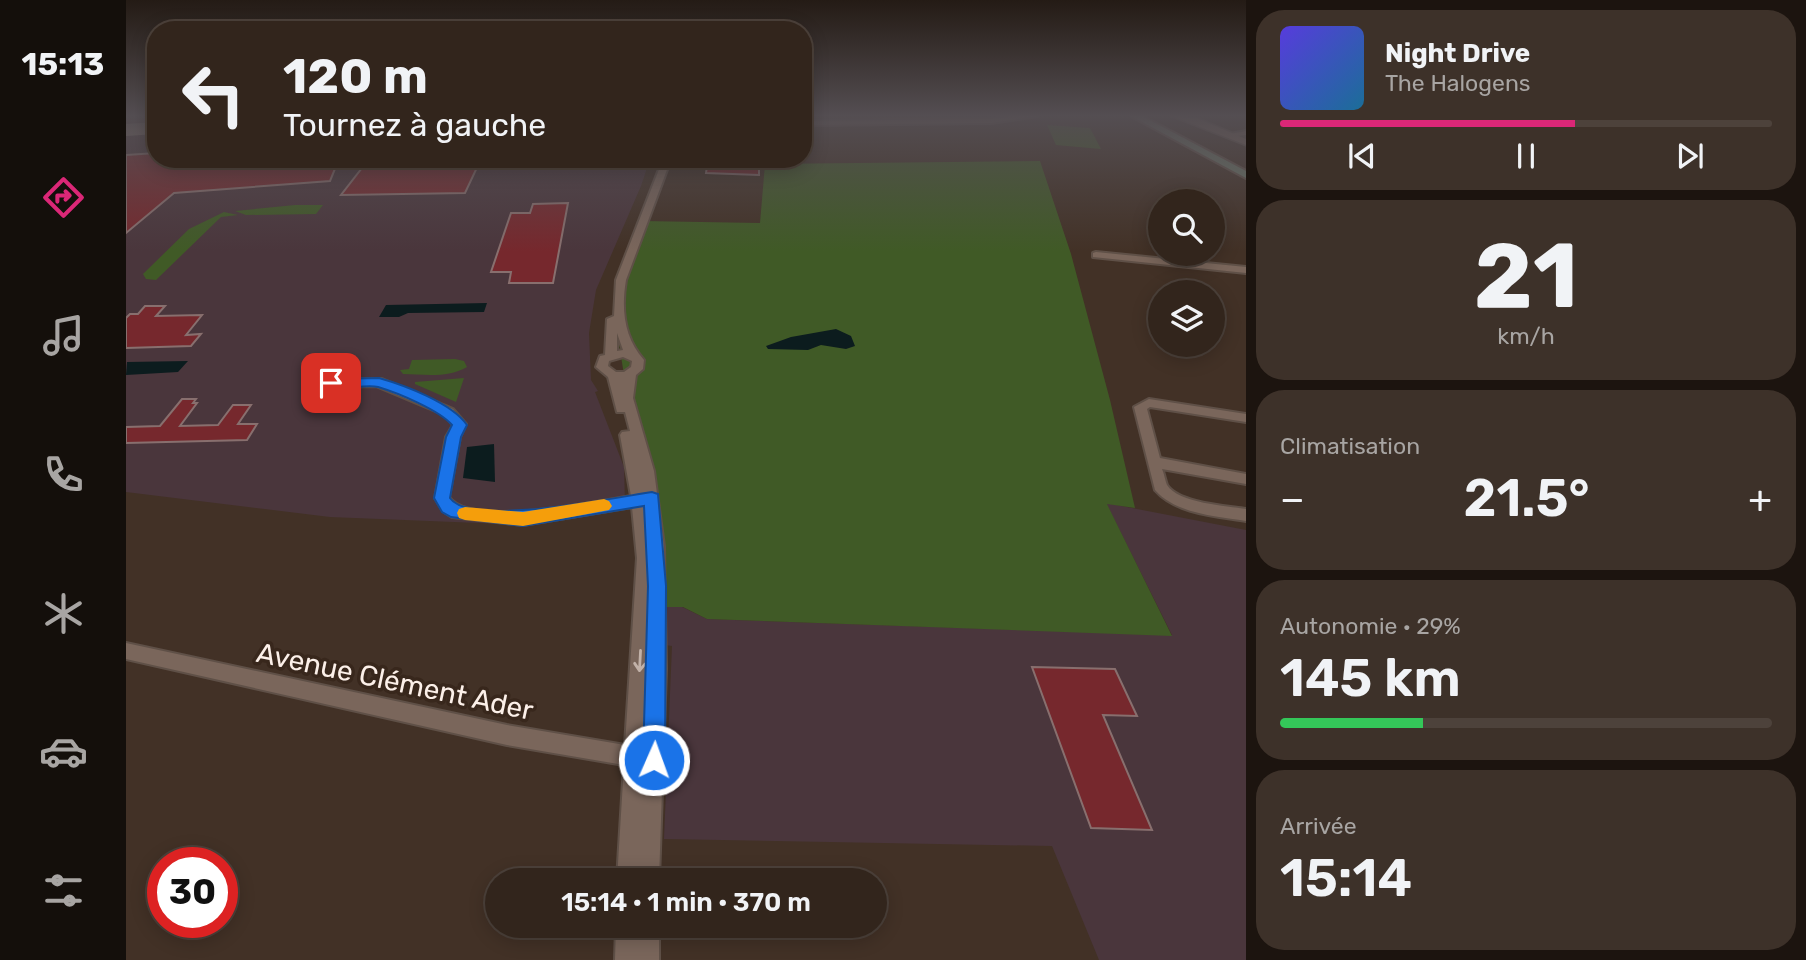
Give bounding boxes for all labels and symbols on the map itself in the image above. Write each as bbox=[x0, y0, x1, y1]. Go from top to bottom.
pin bbox=[301, 353, 361, 413]
street label: Avenue Clément Ader bbox=[254, 636, 537, 727]
one-way arrow bbox=[633, 650, 646, 672]
position arrow bbox=[617, 723, 691, 797]
speed limit sign: 30 bbox=[147, 847, 238, 938]

